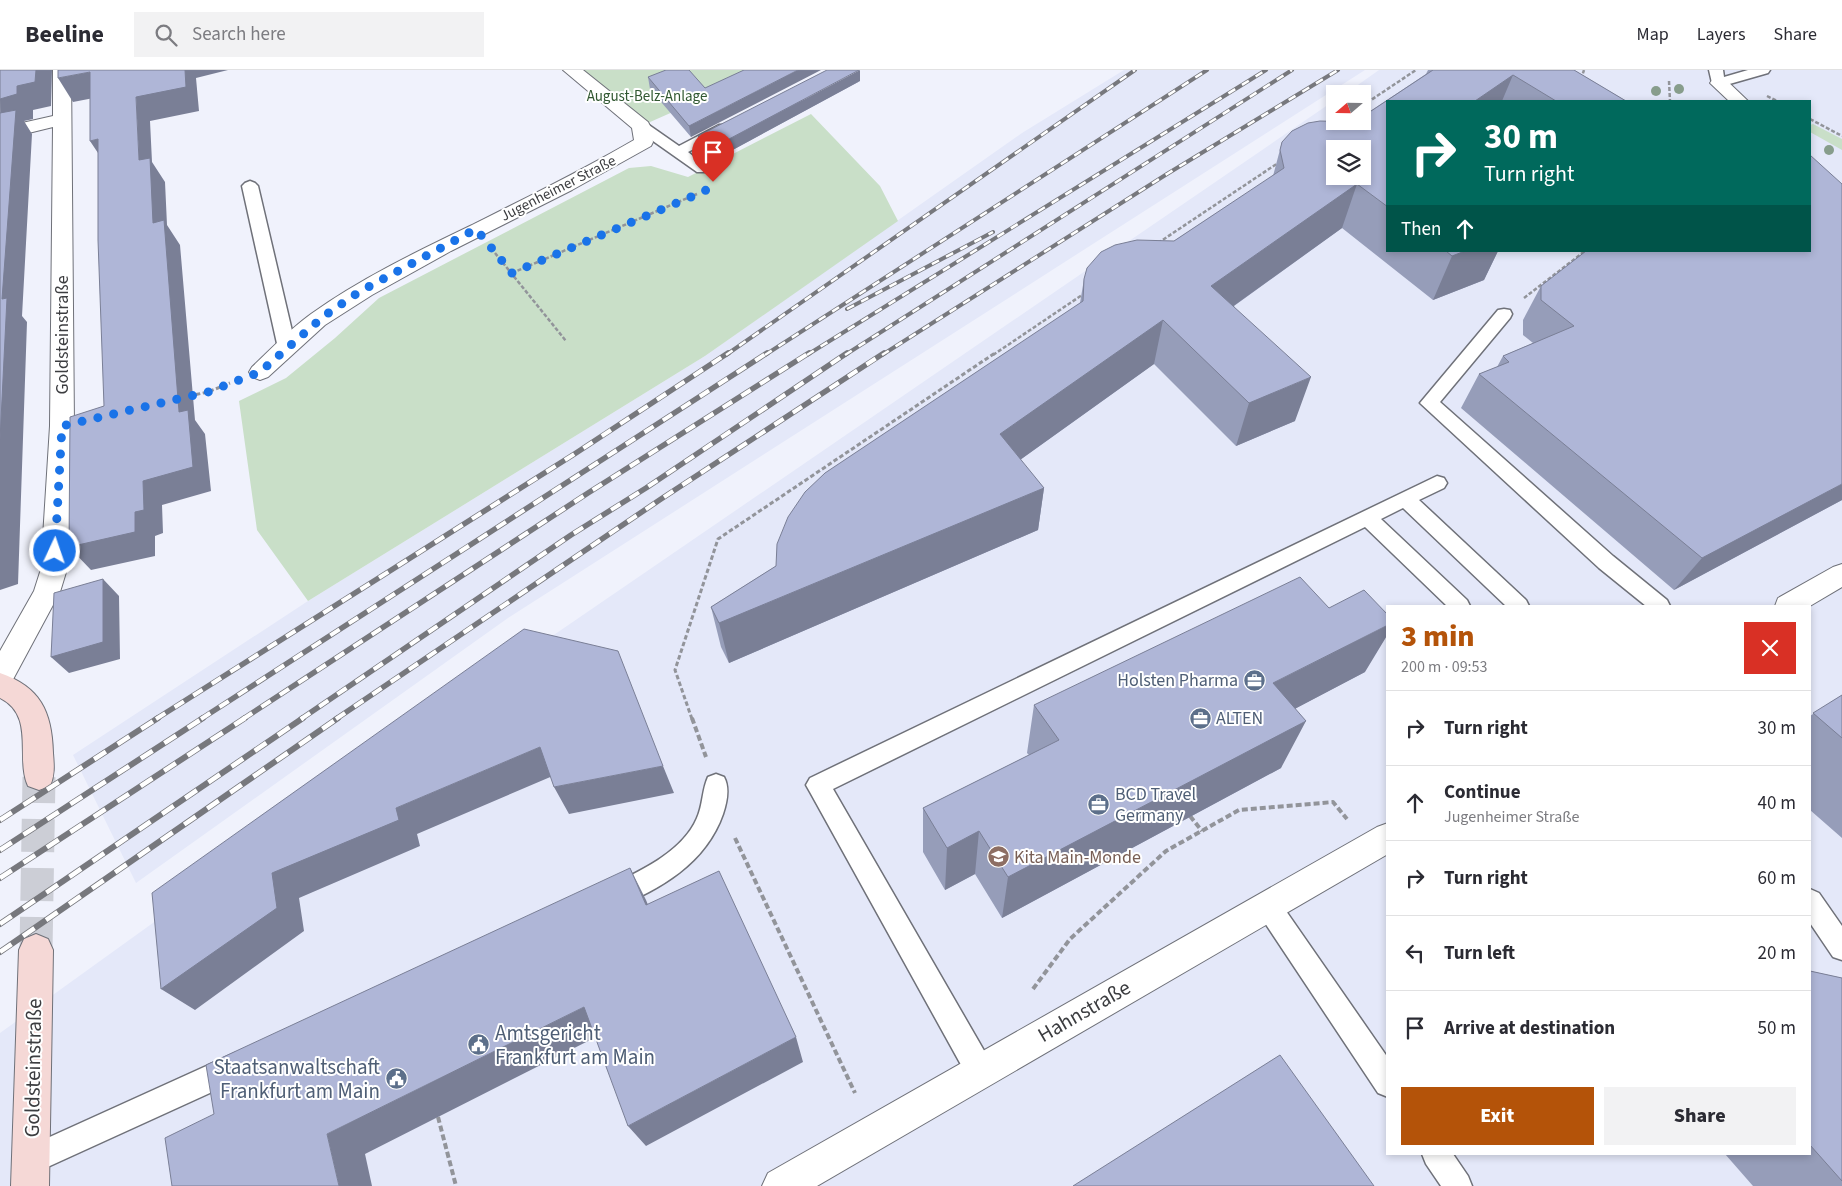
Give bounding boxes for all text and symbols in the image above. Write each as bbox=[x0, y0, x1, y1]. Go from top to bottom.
search box bbox=[134, 12, 484, 57]
text: Beeline bbox=[25, 17, 104, 52]
icon: search bbox=[152, 21, 180, 49]
text: Search here bbox=[192, 21, 286, 48]
text: Map bbox=[1637, 22, 1669, 47]
text: Layers bbox=[1697, 22, 1746, 47]
text: Share bbox=[1774, 22, 1817, 47]
north arrow bbox=[1326, 85, 1371, 130]
map controls bbox=[1326, 85, 1371, 185]
park label: August-Belz-Anlage bbox=[587, 86, 707, 107]
text: 30 m bbox=[1484, 112, 1558, 162]
icon: right bbox=[1401, 120, 1466, 185]
pin bbox=[692, 131, 734, 182]
icon: arrive bbox=[699, 138, 727, 166]
button: layers bbox=[1326, 140, 1371, 185]
street label: Jugenheimer Straße bbox=[497, 150, 620, 227]
text: Turn right bbox=[1484, 158, 1574, 190]
icon: ahead bbox=[1451, 215, 1479, 243]
text: Then bbox=[1401, 216, 1441, 243]
street label: Goldsteinstraße bbox=[50, 275, 75, 395]
position arrow bbox=[28, 524, 80, 576]
text: 3 min bbox=[1401, 615, 1475, 658]
button: close bbox=[1744, 622, 1796, 674]
text: 200 m · 09:53 bbox=[1401, 656, 1488, 678]
place label: Holsten Pharma bbox=[1117, 668, 1238, 693]
office icon: Holsten Pharma bbox=[1242, 668, 1266, 692]
office icon: ALTEN bbox=[1188, 706, 1212, 730]
place label: ALTEN bbox=[1216, 706, 1263, 731]
icon: right bbox=[1401, 714, 1429, 742]
text: Turn right bbox=[1444, 715, 1528, 742]
text: 30 m bbox=[1758, 715, 1796, 742]
text: Continue bbox=[1444, 779, 1521, 806]
place label: BCD Travel Germany bbox=[1115, 782, 1196, 828]
icon: ahead bbox=[1401, 789, 1429, 817]
text: 40 m bbox=[1758, 790, 1796, 817]
office icon: BCD Travel Germany bbox=[1087, 792, 1111, 816]
text: Jugenheimer Straße bbox=[1444, 806, 1579, 828]
school or university icon: Kita Main-Monde bbox=[986, 845, 1010, 869]
place label: Kita Main-Monde bbox=[1014, 845, 1141, 870]
icon: right bbox=[1401, 864, 1429, 892]
text: Turn right bbox=[1444, 865, 1528, 892]
text: 60 m bbox=[1758, 865, 1796, 892]
icon: left bbox=[1401, 939, 1429, 967]
text: Turn left bbox=[1444, 940, 1515, 967]
text: 20 m bbox=[1758, 940, 1796, 967]
street label: Hahnstraße bbox=[1032, 972, 1136, 1050]
street label: Goldsteinstraße bbox=[17, 998, 49, 1138]
icon: arrive bbox=[1401, 1014, 1429, 1042]
text: Arrive at destination bbox=[1444, 1015, 1615, 1042]
text: 50 m bbox=[1758, 1015, 1796, 1042]
place label: Amtsgericht Frankfurt am Main bbox=[495, 1018, 655, 1072]
public building icon: Amtsgericht Frankfurt am Main bbox=[467, 1033, 491, 1057]
place label: Staatsanwaltschaft Frankfurt am Main bbox=[213, 1052, 381, 1106]
public building icon: Staatsanwaltschaft Frankfurt am Main bbox=[384, 1067, 408, 1091]
button: Exit bbox=[1401, 1087, 1594, 1145]
button: Share bbox=[1604, 1087, 1796, 1145]

